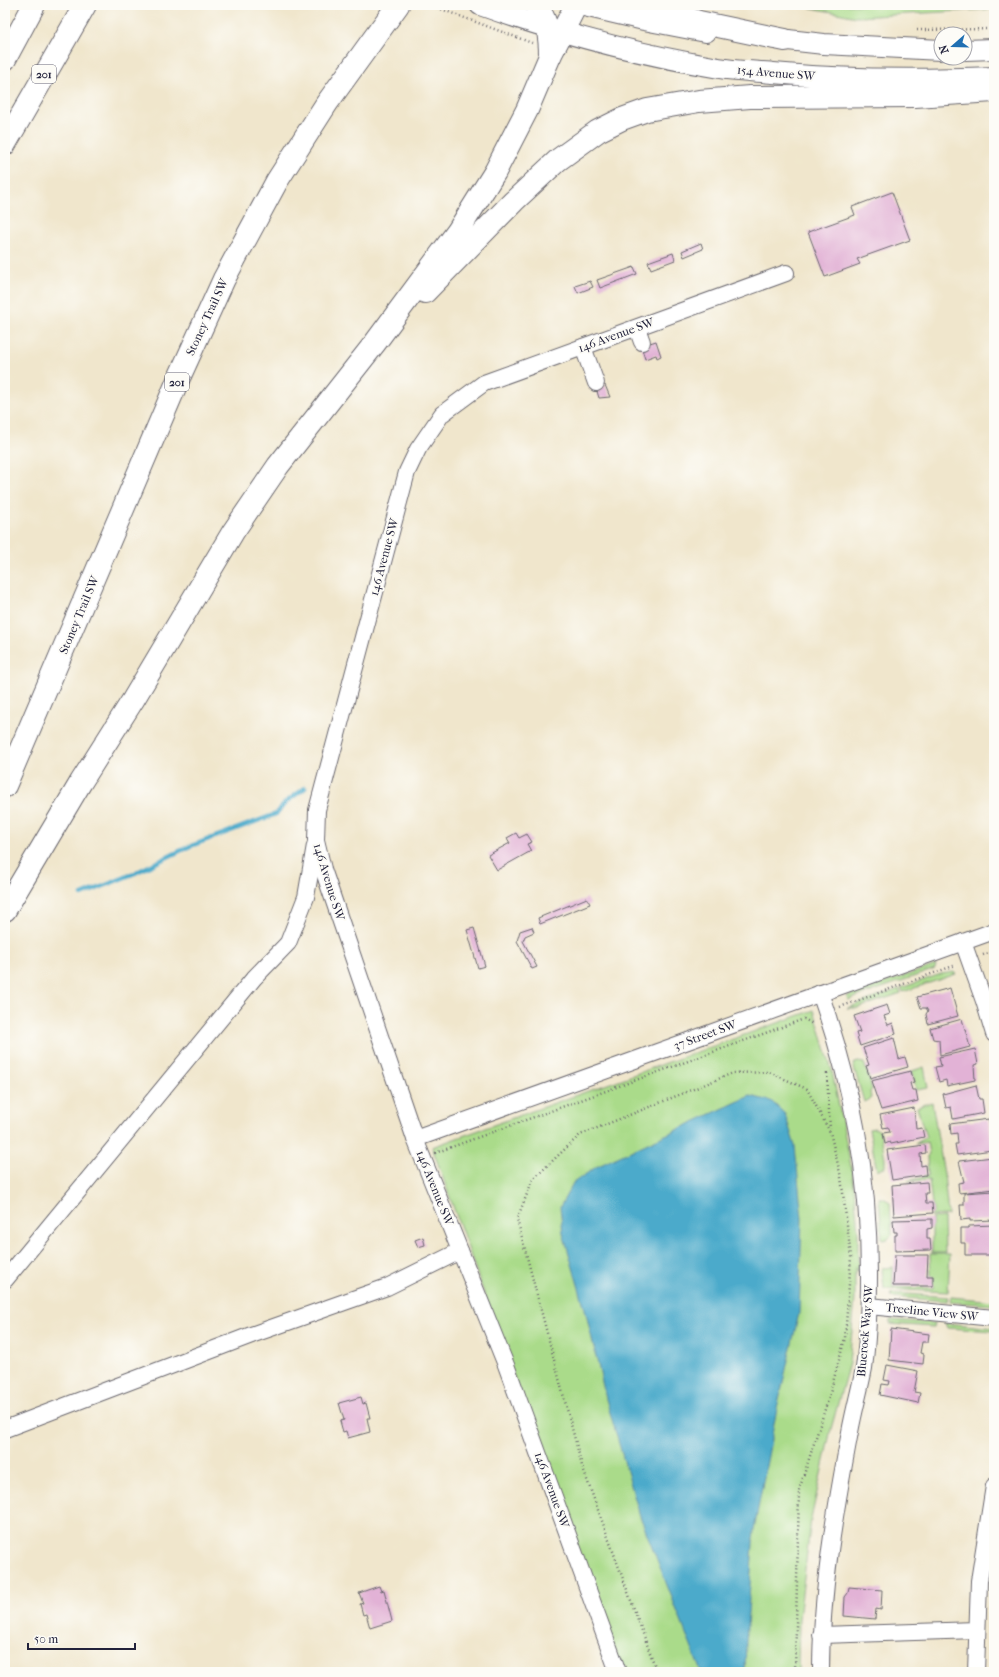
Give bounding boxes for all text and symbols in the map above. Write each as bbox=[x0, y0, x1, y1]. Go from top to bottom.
north arrow bbox=[933, 26, 973, 66]
text: N bbox=[936, 42, 952, 55]
street label: 154 Avenue SW bbox=[736, 63, 817, 83]
road number: 201 bbox=[32, 65, 56, 83]
street label: Stoney Trail SW bbox=[183, 275, 231, 358]
street label: 146 Avenue SW bbox=[576, 314, 657, 355]
road number: 201 bbox=[165, 373, 189, 391]
street label: 146 Avenue SW bbox=[367, 516, 401, 597]
street label: Stoney Trail SW bbox=[56, 573, 102, 656]
street label: 146 Avenue SW bbox=[311, 842, 348, 923]
street label: 37 Street SW bbox=[672, 1017, 739, 1053]
street label: 146 Avenue SW bbox=[414, 1148, 457, 1229]
street label: Bluerock Way SW bbox=[854, 1283, 876, 1377]
street label: Treeline View SW bbox=[885, 1300, 980, 1324]
street label: 146 Avenue SW bbox=[532, 1450, 573, 1531]
scale bar bbox=[28, 1625, 135, 1651]
text: 50 m bbox=[34, 1632, 58, 1646]

